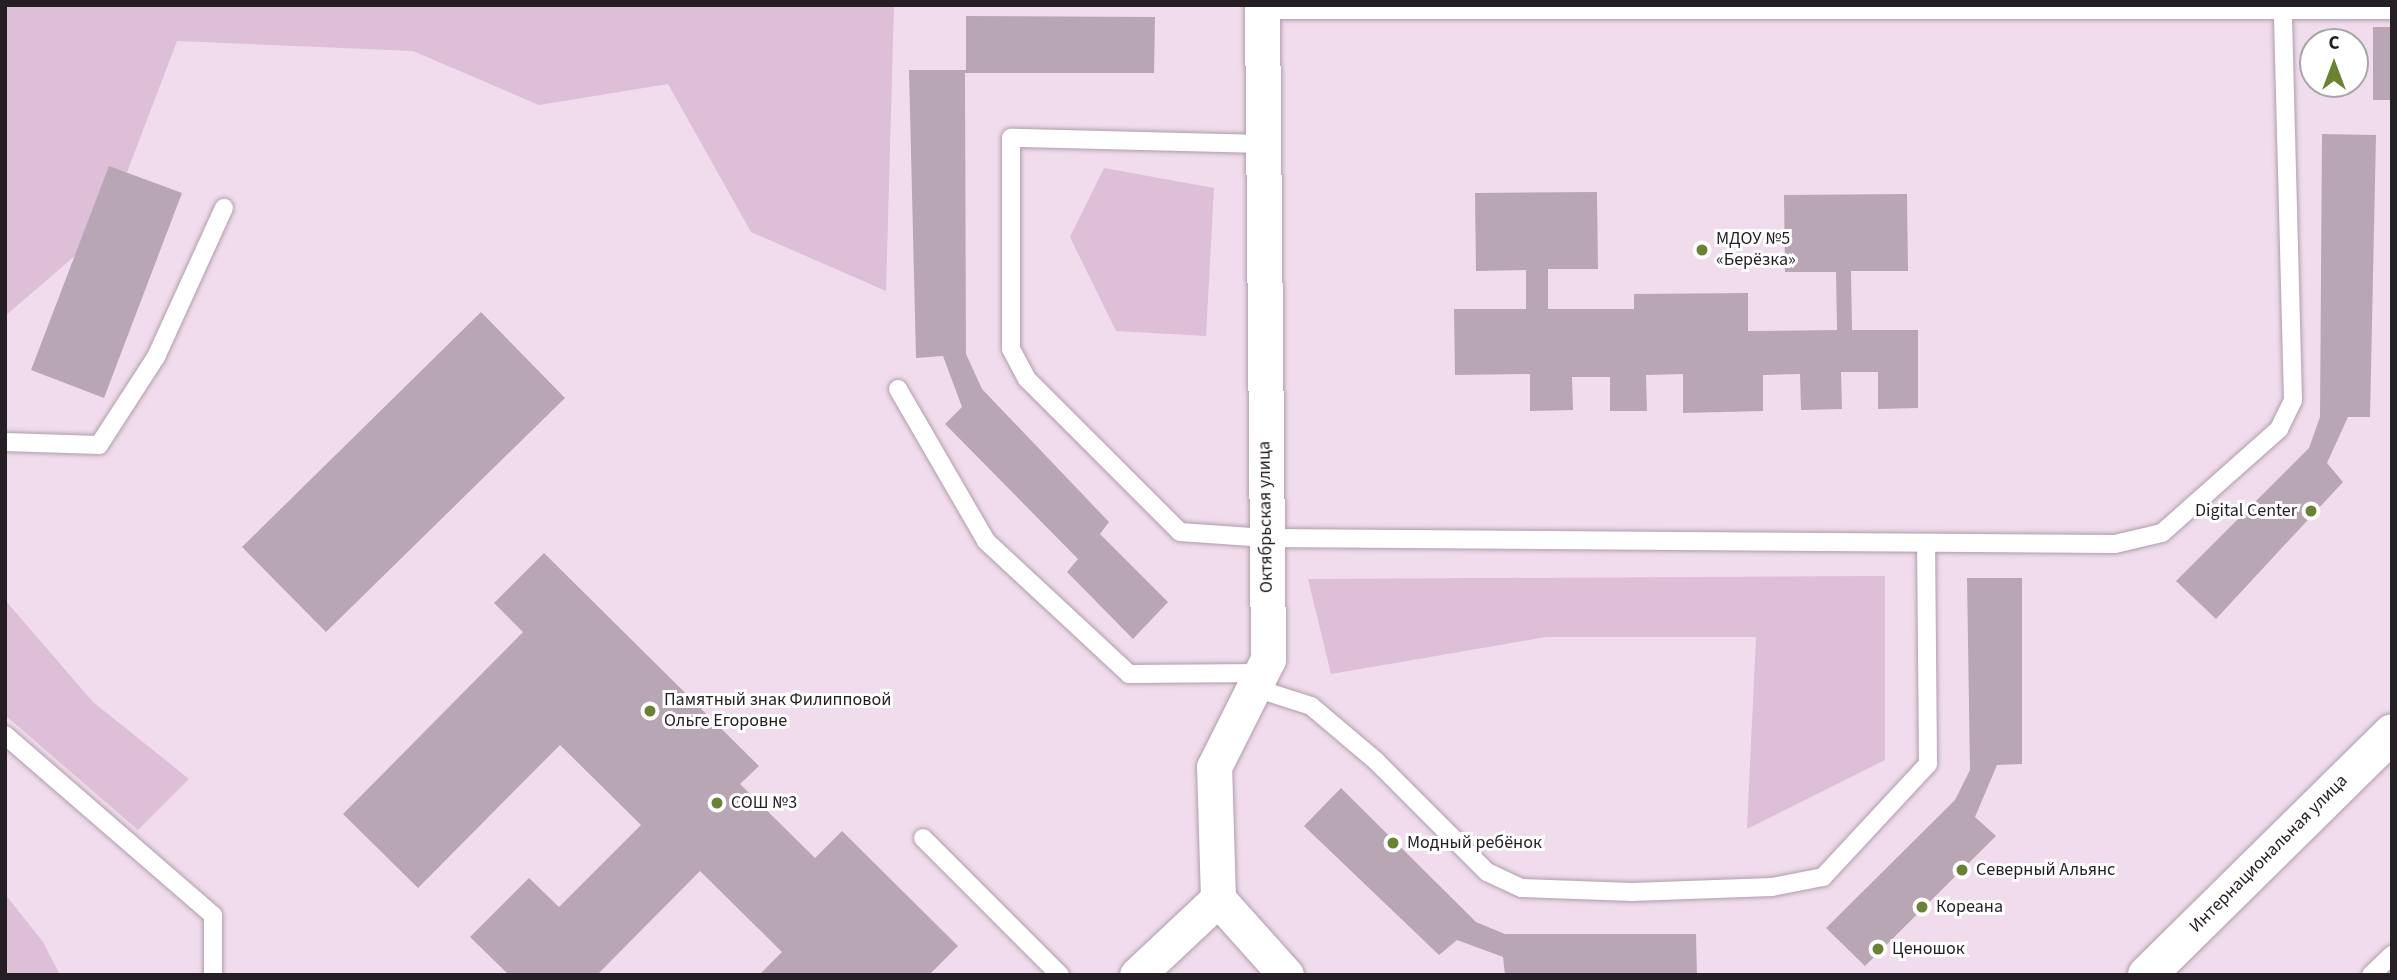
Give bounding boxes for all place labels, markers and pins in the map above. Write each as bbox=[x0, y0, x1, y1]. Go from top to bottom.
place label: МДОУ №5 «Берёзка» bbox=[1716, 229, 1796, 272]
marker: МДОУ №5 «Берёзка» bbox=[1694, 242, 1710, 258]
place label: Digital Center bbox=[2195, 500, 2297, 522]
marker: Digital Center bbox=[2303, 503, 2319, 519]
place label: Памятный знак Филипповой Ольге Егоровне bbox=[664, 690, 891, 732]
marker: Памятный знак Филипповой Ольге Егоровне bbox=[642, 703, 658, 719]
place label: СОШ №3 bbox=[731, 792, 797, 814]
marker: СОШ №3 bbox=[709, 795, 725, 811]
place label: Модный ребёнок bbox=[1407, 832, 1542, 854]
marker: Модный ребёнок bbox=[1385, 835, 1401, 851]
place label: Северный Альянс bbox=[1976, 859, 2115, 881]
marker: Северный Альянс bbox=[1954, 862, 1970, 878]
place label: Кореана bbox=[1936, 896, 2003, 918]
marker: Кореана bbox=[1914, 899, 1930, 915]
place label: Ценошок bbox=[1892, 938, 1965, 960]
marker: Ценошок bbox=[1870, 941, 1886, 957]

